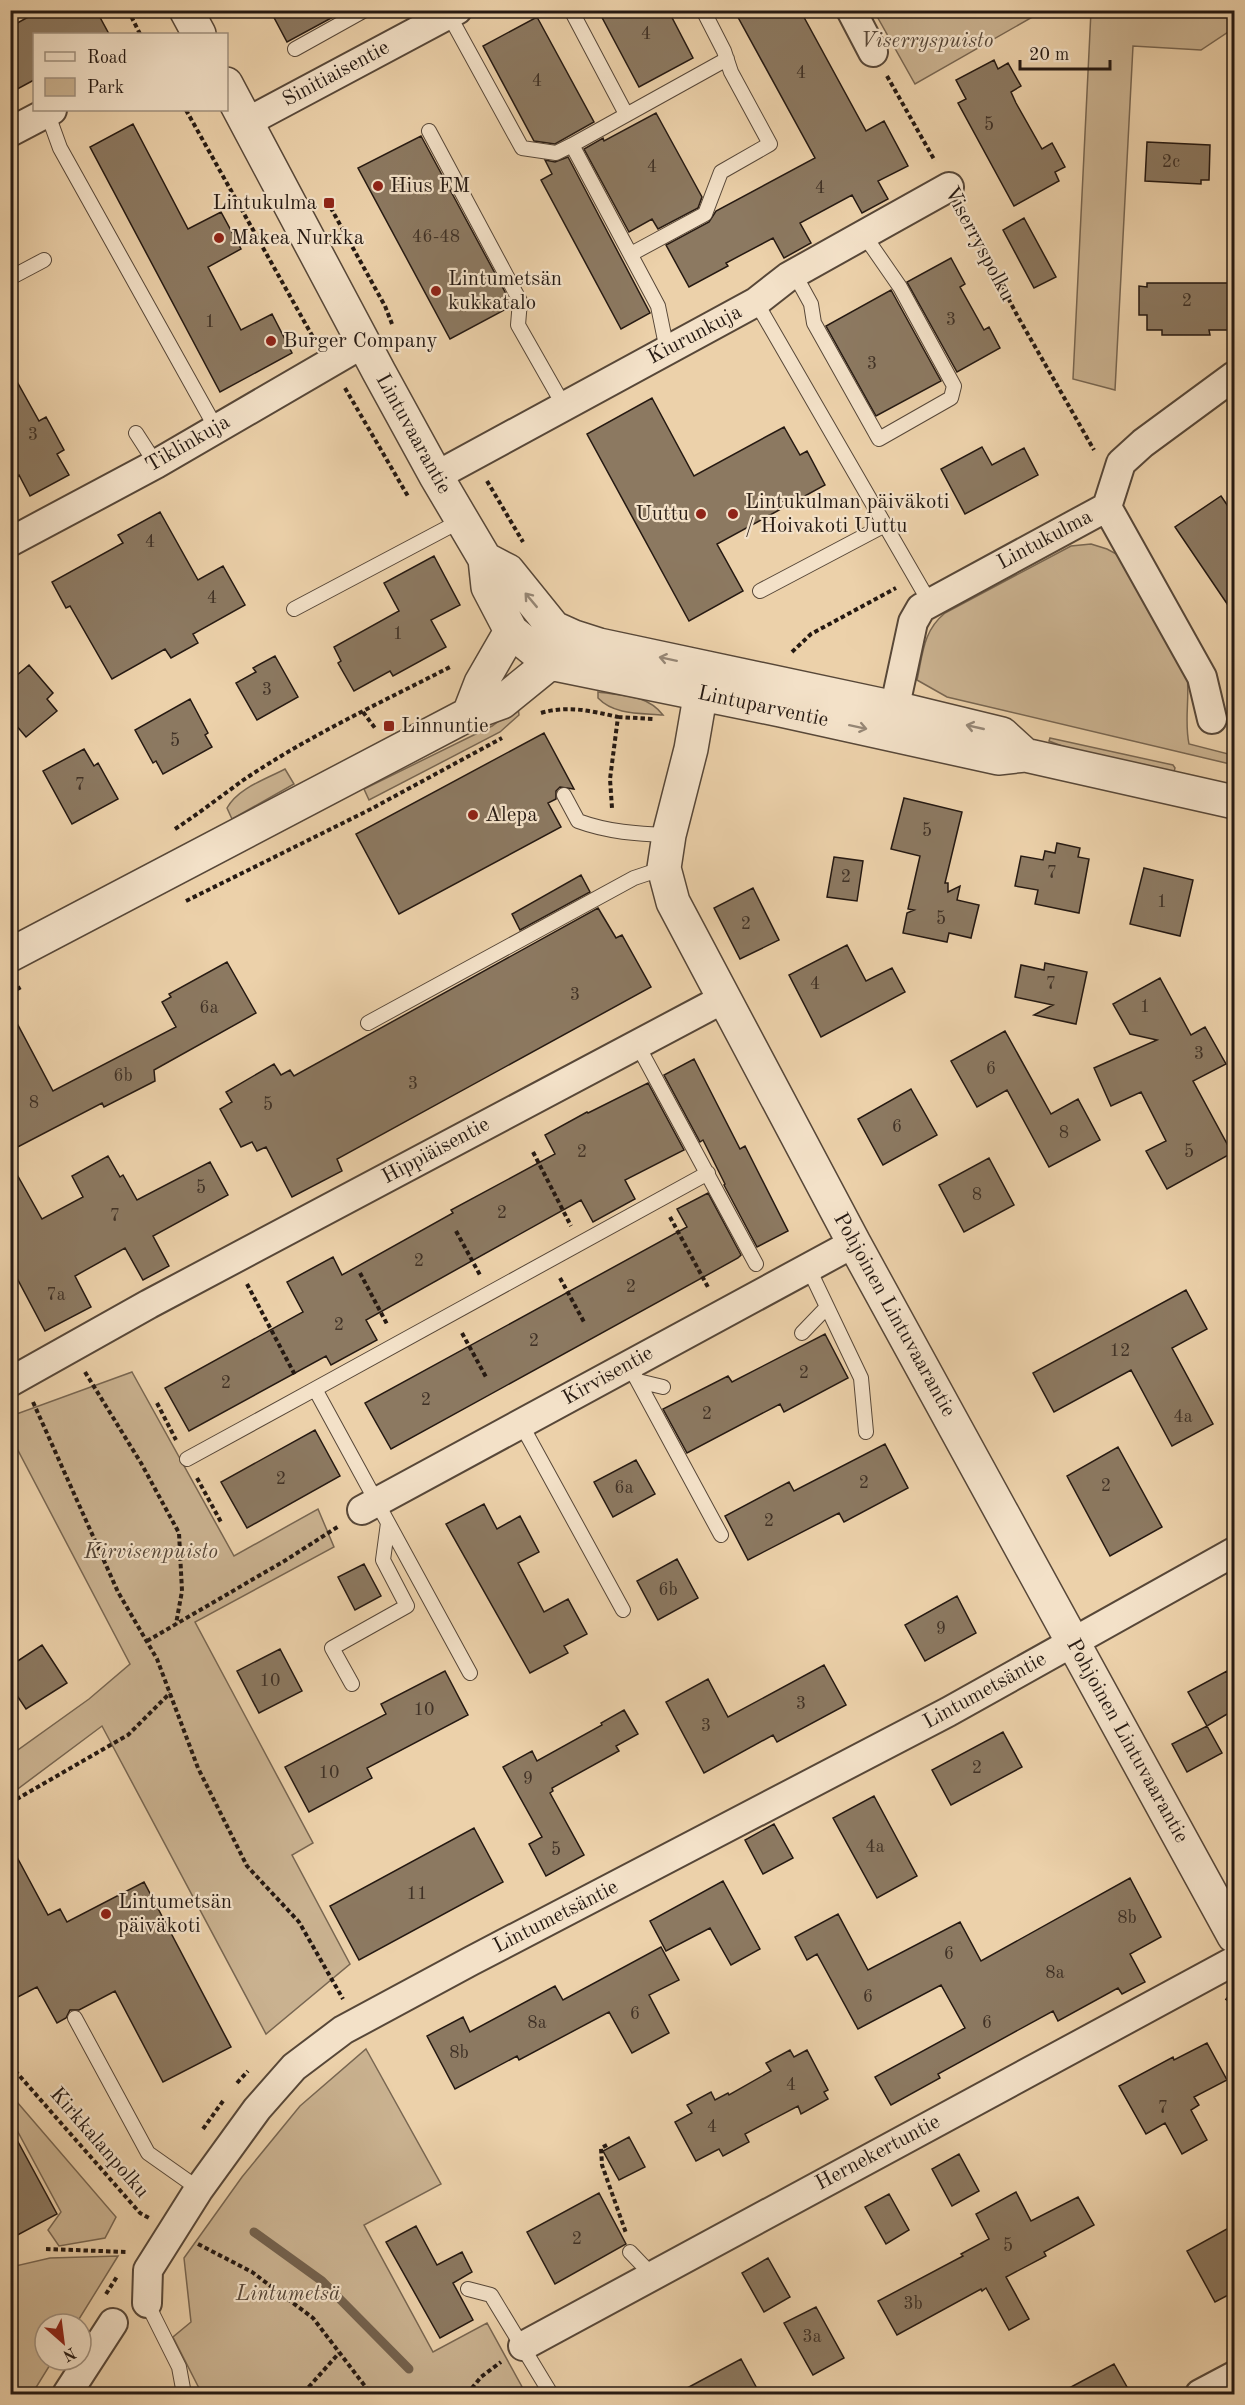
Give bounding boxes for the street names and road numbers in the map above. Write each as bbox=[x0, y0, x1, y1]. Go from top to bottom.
street label: Sinitiaisentie bbox=[279, 37, 393, 111]
street label: Viserryspolku bbox=[940, 183, 1018, 305]
street label: Kiurunkuja bbox=[645, 302, 745, 368]
street label: Lintuvaarantie bbox=[371, 370, 455, 498]
street label: Tiklinkuja bbox=[142, 412, 234, 476]
street label: Lintukulma bbox=[994, 506, 1096, 574]
street label: Lintuparventie bbox=[696, 683, 830, 731]
street label: Hippiäisentie bbox=[379, 1114, 493, 1188]
street label: Pohjoinen Lintuvaarantie bbox=[829, 1209, 959, 1421]
street label: Kirvisentie bbox=[559, 1343, 657, 1409]
street label: Pohjoinen Lintuvaarantie bbox=[1062, 1635, 1192, 1847]
street label: Lintumetsäntie bbox=[920, 1649, 1050, 1733]
street label: Lintumetsäntie bbox=[490, 1877, 622, 1957]
street label: Kirkkalanpolku bbox=[46, 2084, 152, 2202]
street label: Hernekertuntie bbox=[812, 2111, 944, 2195]

